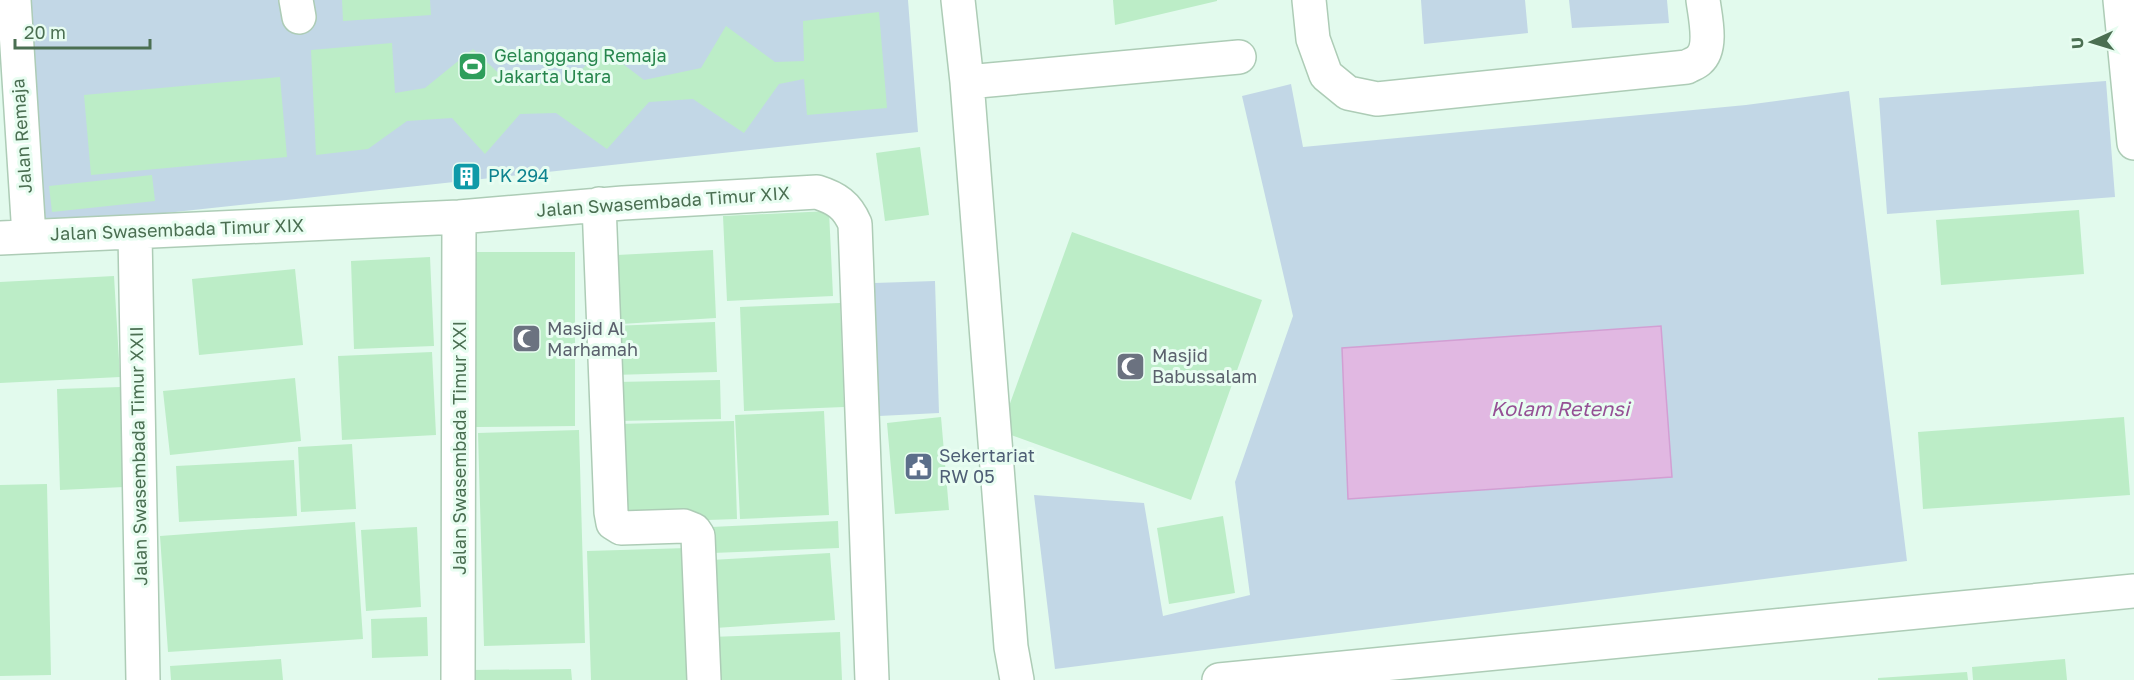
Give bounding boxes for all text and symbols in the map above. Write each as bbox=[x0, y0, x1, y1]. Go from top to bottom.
scale bar bbox=[15, 12, 150, 50]
north arrow bbox=[2062, 12, 2122, 72]
text: 20 m bbox=[24, 21, 66, 43]
text: U bbox=[2067, 37, 2087, 50]
place label: Gelanggang Remaja Jakarta Utara bbox=[494, 44, 667, 87]
sports icon: Gelanggang Remaja Jakarta Utara bbox=[457, 50, 489, 82]
street label: Jalan Remaja bbox=[6, 78, 36, 194]
building icon: PK 294 bbox=[451, 160, 483, 192]
place label: PK 294 bbox=[488, 164, 549, 186]
street label: Jalan Swasembada Timur XIX bbox=[535, 181, 791, 221]
street label: Jalan Swasembada Timur XIX bbox=[50, 214, 304, 244]
place label: Masjid Al Marhamah bbox=[547, 317, 638, 360]
street label: Jalan Swasembada Timur XXI bbox=[448, 321, 470, 575]
mosque icon: Masjid Al Marhamah bbox=[510, 323, 542, 355]
street label: Jalan Swasembada Timur XXII bbox=[125, 326, 151, 586]
place label: Masjid Babussalam bbox=[1152, 344, 1257, 387]
mosque icon: Masjid Babussalam bbox=[1115, 350, 1147, 382]
water label: Kolam Retensi bbox=[1491, 396, 1632, 420]
place label: Sekertariat RW 05 bbox=[939, 444, 1035, 487]
public building icon: Sekertariat RW 05 bbox=[902, 450, 934, 482]

